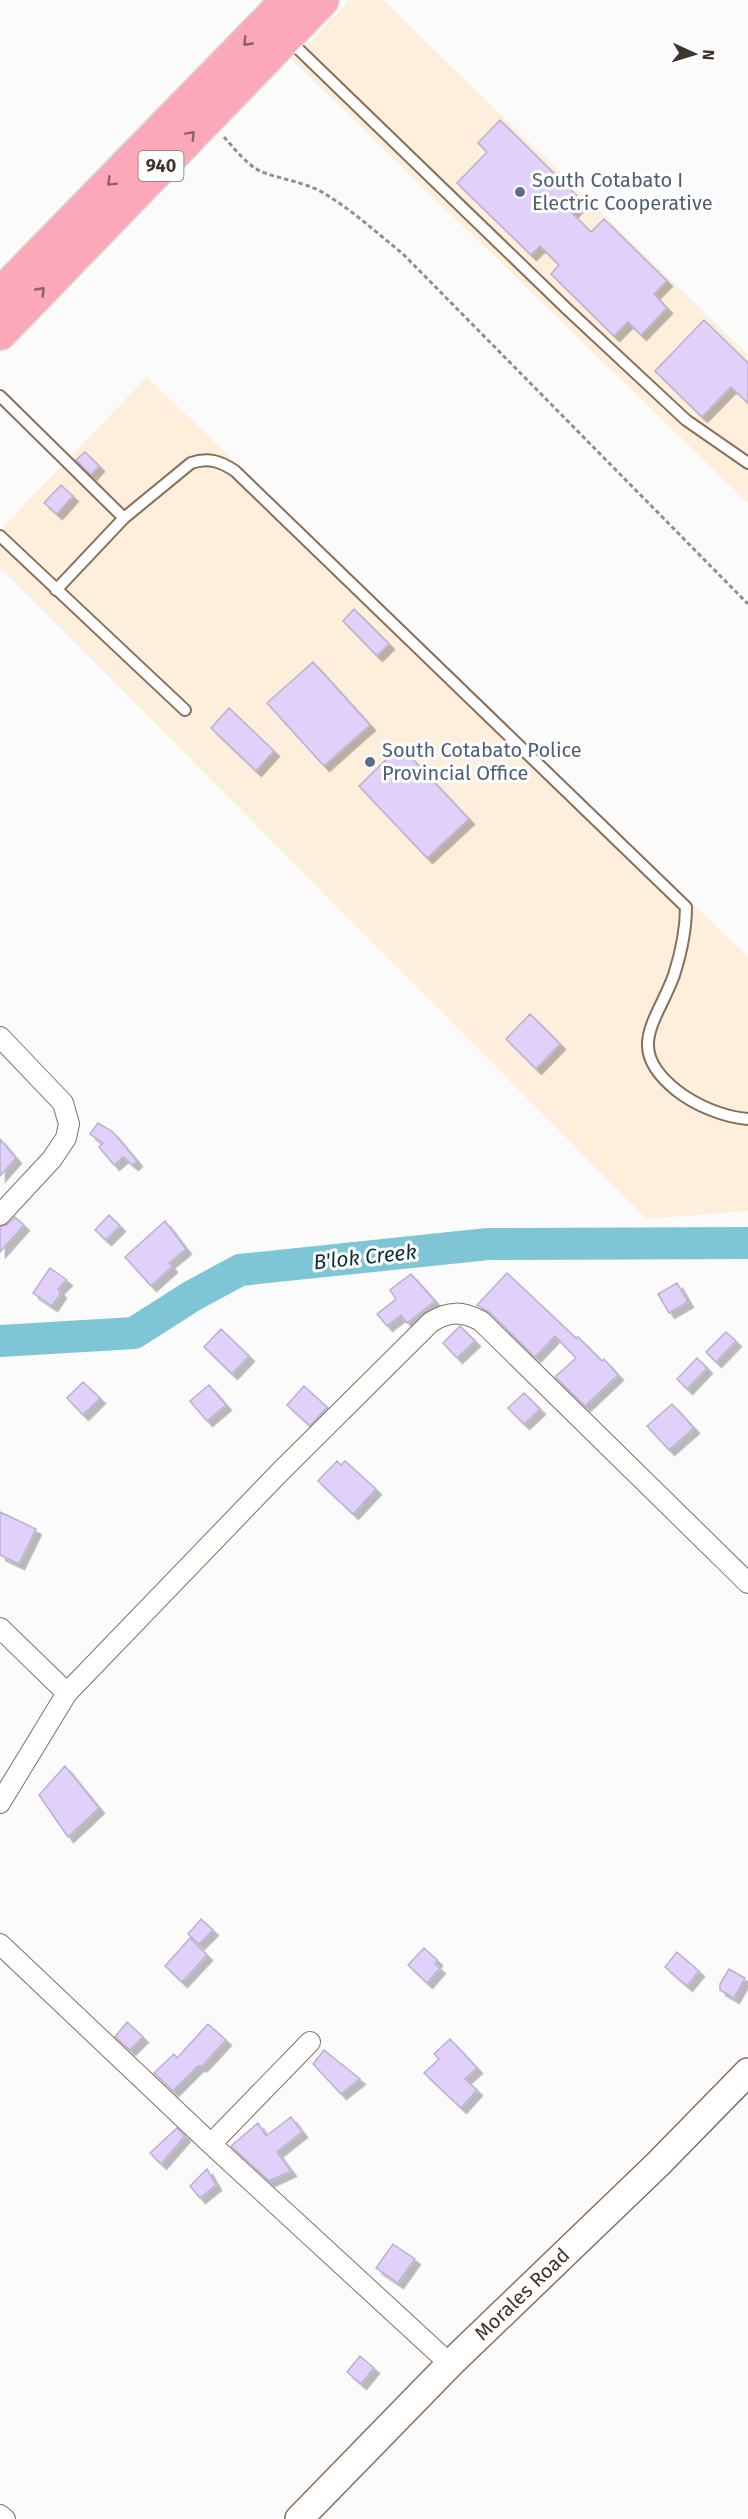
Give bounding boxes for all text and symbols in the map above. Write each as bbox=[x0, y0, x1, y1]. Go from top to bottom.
north arrow bbox=[664, 24, 724, 84]
one-way arrow bbox=[244, 35, 255, 46]
text: N bbox=[699, 49, 718, 61]
one-way arrow bbox=[183, 131, 194, 142]
road number: 940 bbox=[138, 151, 184, 181]
place label: South Cotabato I Electric Cooperative bbox=[532, 168, 713, 215]
one-way arrow bbox=[108, 174, 119, 185]
marker: South Cotabato I Electric Cooperative bbox=[513, 185, 527, 199]
one-way arrow bbox=[33, 287, 44, 298]
place label: South Cotabato Police Provincial Office bbox=[382, 738, 582, 785]
marker: South Cotabato Police Provincial Office bbox=[363, 755, 377, 769]
water label: B'lok Creek bbox=[312, 1239, 418, 1275]
street label: Morales Road bbox=[470, 2243, 574, 2345]

